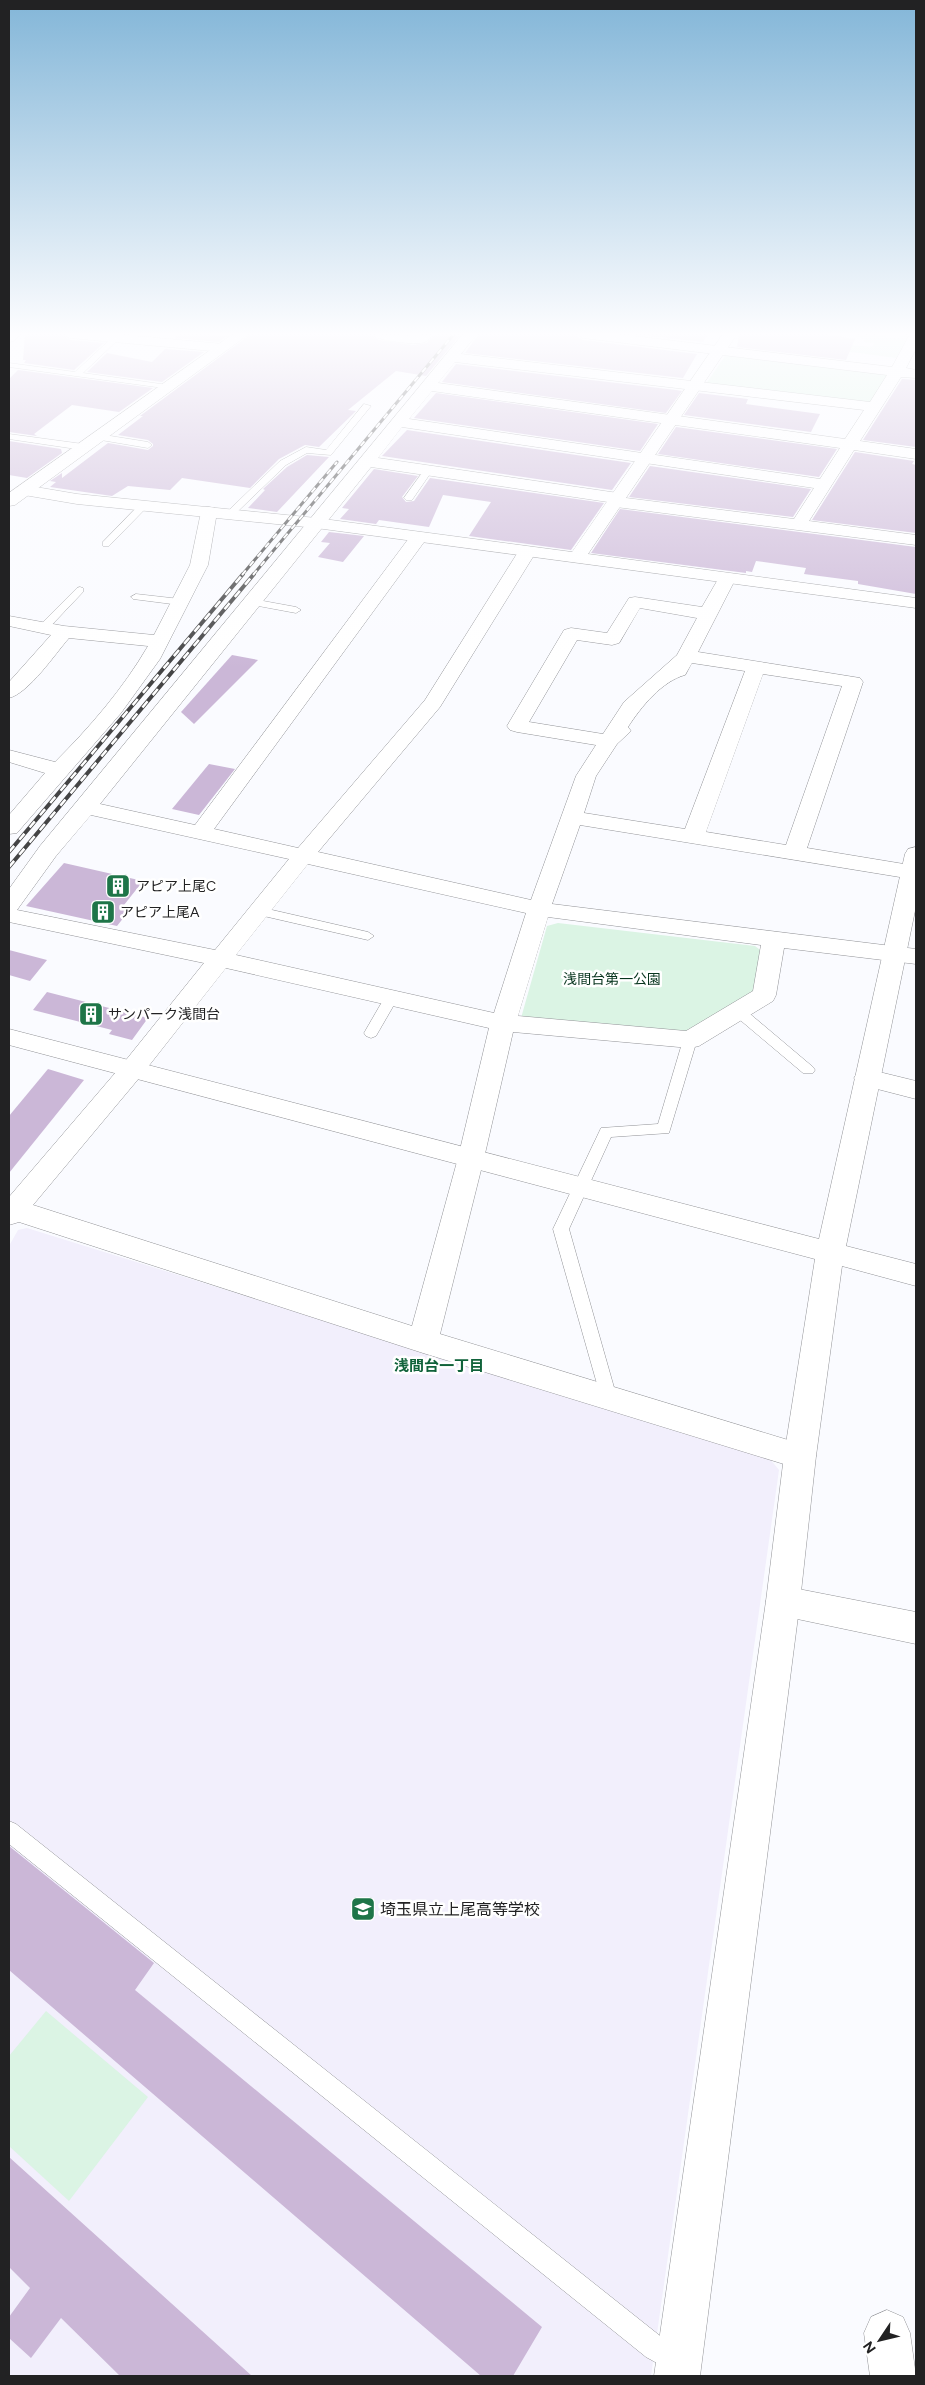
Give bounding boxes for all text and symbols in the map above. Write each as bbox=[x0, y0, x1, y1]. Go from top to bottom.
building icon: アピア上尾C bbox=[105, 873, 131, 899]
place label: アピア上尾C bbox=[136, 878, 216, 895]
building icon: アピア上尾A bbox=[90, 899, 116, 925]
place label: アピア上尾A bbox=[120, 904, 200, 921]
park label: 浅間台第一公園 bbox=[563, 971, 661, 988]
building icon: サンパーク浅間台 bbox=[78, 1001, 104, 1027]
place label: サンパーク浅間台 bbox=[108, 1006, 220, 1023]
district label: 浅間台一丁目 bbox=[394, 1357, 484, 1375]
school or university icon: 埼玉県立上尾高等学校 bbox=[350, 1896, 376, 1922]
place label: 埼玉県立上尾高等学校 bbox=[380, 1900, 540, 1919]
north arrow bbox=[855, 2315, 905, 2365]
text: N bbox=[860, 2338, 880, 2356]

